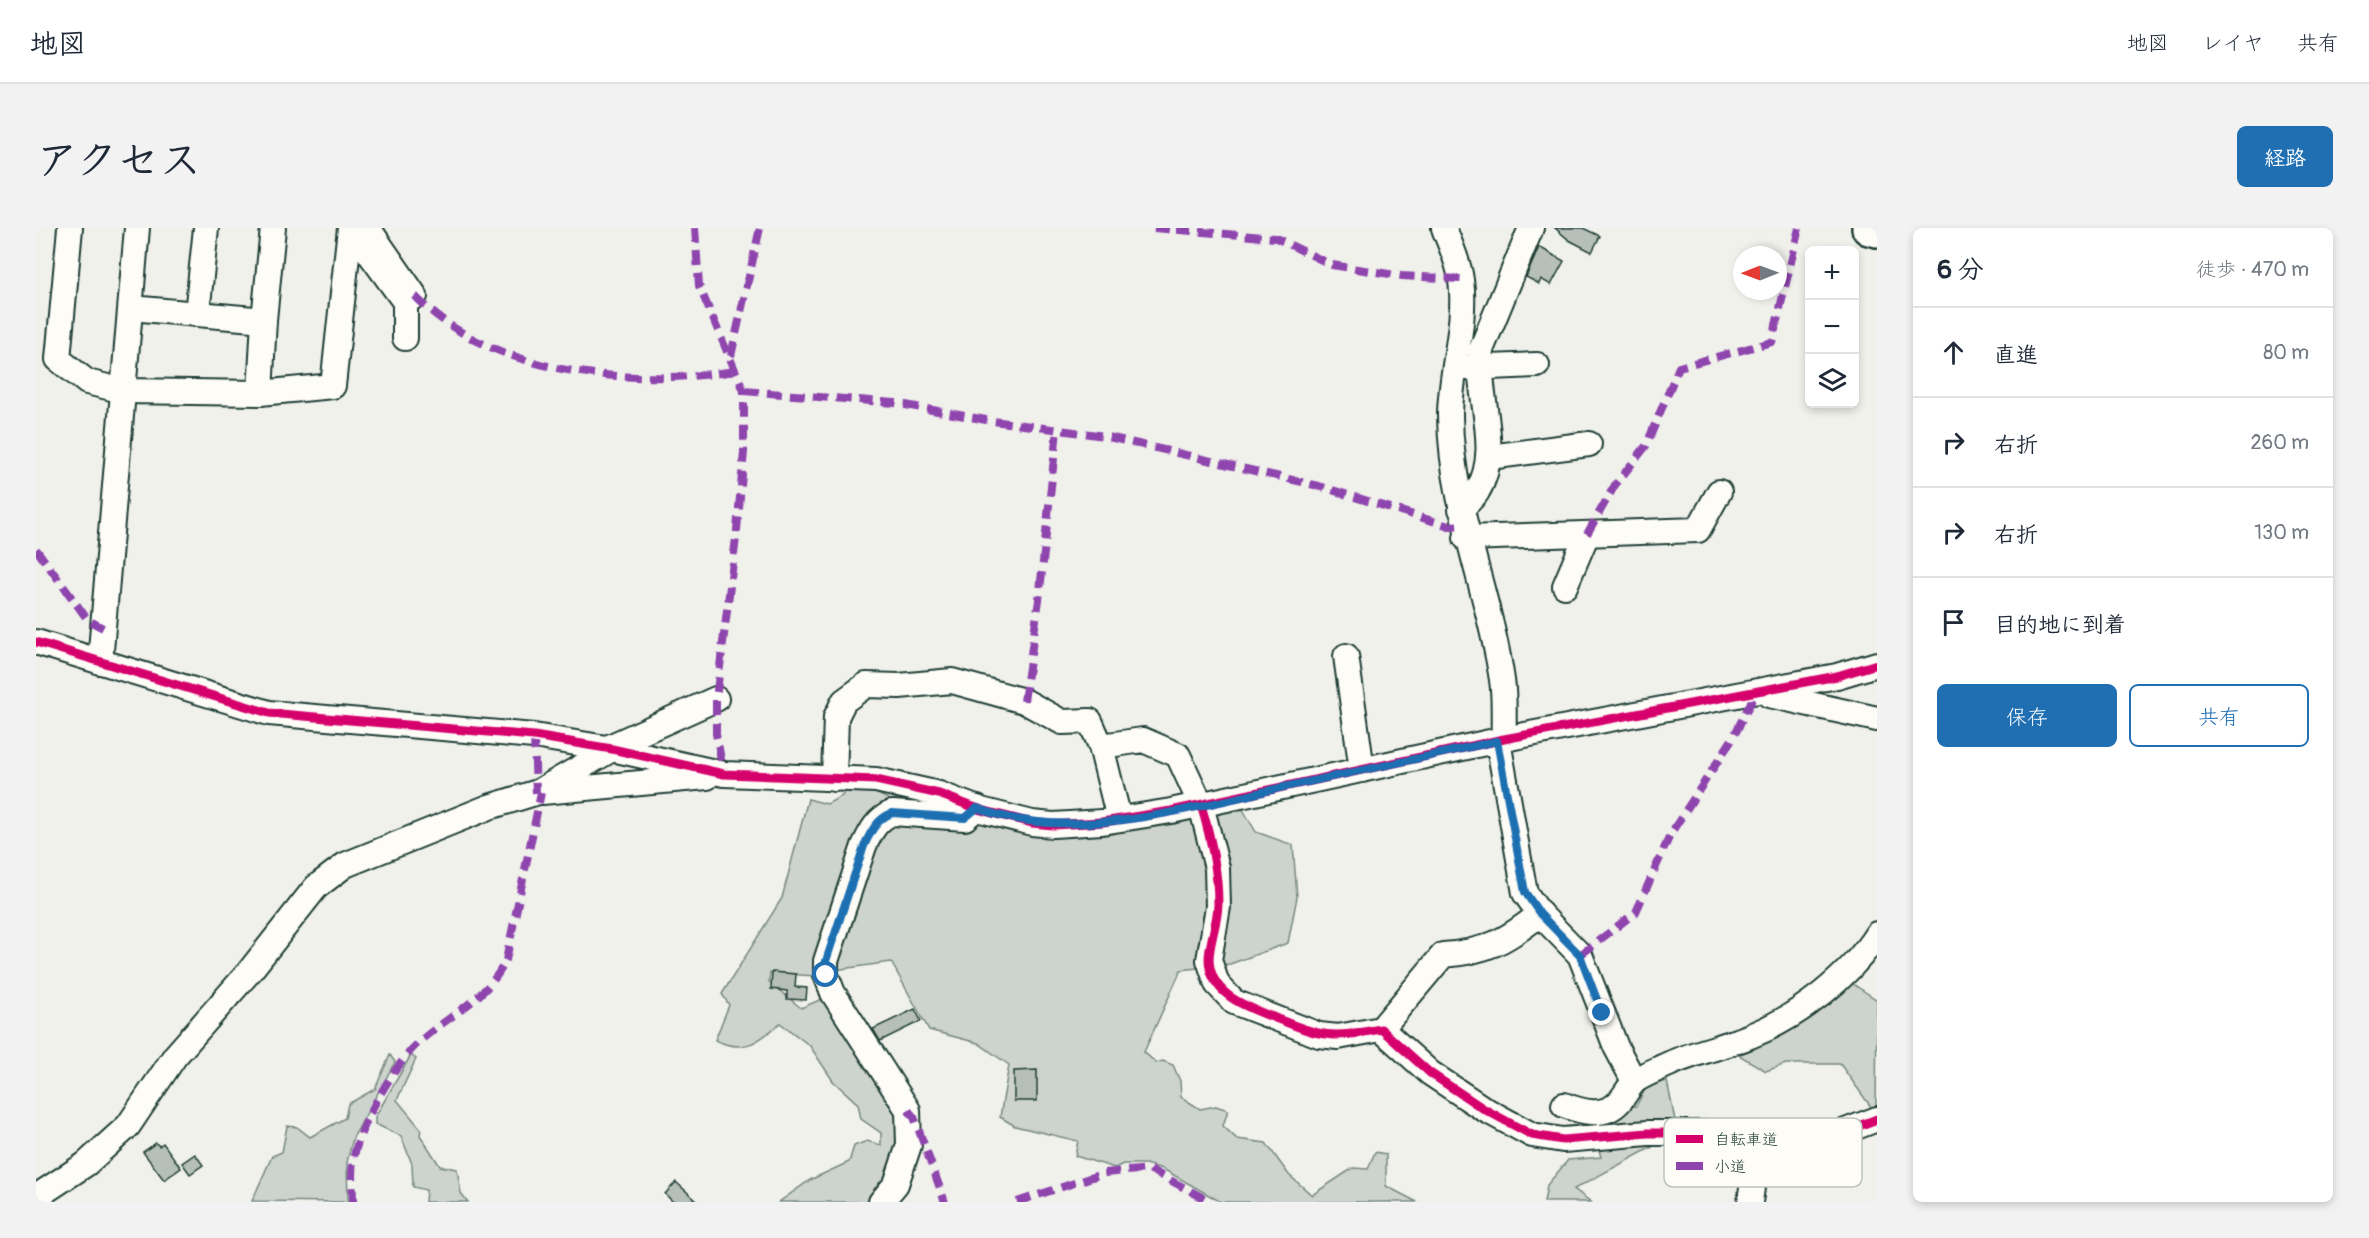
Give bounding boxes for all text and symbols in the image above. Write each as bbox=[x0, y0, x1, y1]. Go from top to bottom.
text: 地図 bbox=[30, 27, 86, 62]
text: 地図 bbox=[2127, 30, 2169, 57]
text: レイヤ bbox=[2202, 30, 2264, 57]
text: 共有 bbox=[2297, 30, 2339, 57]
button: 経路 bbox=[2237, 126, 2333, 187]
text: アクセス bbox=[36, 135, 201, 187]
north arrow bbox=[1733, 246, 1787, 300]
map controls bbox=[1805, 246, 1859, 408]
button: + bbox=[1805, 246, 1859, 300]
text: 6 分 bbox=[1937, 254, 1984, 286]
text: 徒歩 · 470 m bbox=[2196, 257, 2309, 282]
button: − bbox=[1805, 300, 1859, 354]
icon: ahead bbox=[1937, 336, 1970, 369]
text: 80 m bbox=[2263, 340, 2309, 365]
text: 直進 bbox=[1994, 341, 2038, 369]
button: layers bbox=[1805, 354, 1859, 408]
icon: right bbox=[1937, 426, 1970, 459]
text: 260 m bbox=[2250, 430, 2309, 455]
text: 右折 bbox=[1994, 431, 2038, 459]
icon: right bbox=[1937, 516, 1970, 549]
text: 130 m bbox=[2254, 520, 2309, 545]
text: 右折 bbox=[1994, 521, 2038, 549]
icon: arrive bbox=[1937, 606, 1970, 639]
text: 目的地に到着 bbox=[1994, 611, 2126, 639]
button: 保存 bbox=[1937, 684, 2117, 747]
button: 共有 bbox=[2129, 684, 2309, 747]
route start bbox=[812, 961, 838, 987]
route end bbox=[1588, 999, 1614, 1025]
legend bbox=[1664, 1118, 1862, 1187]
text: 自転車道 bbox=[1714, 1130, 1778, 1150]
text: 小道 bbox=[1714, 1157, 1746, 1177]

